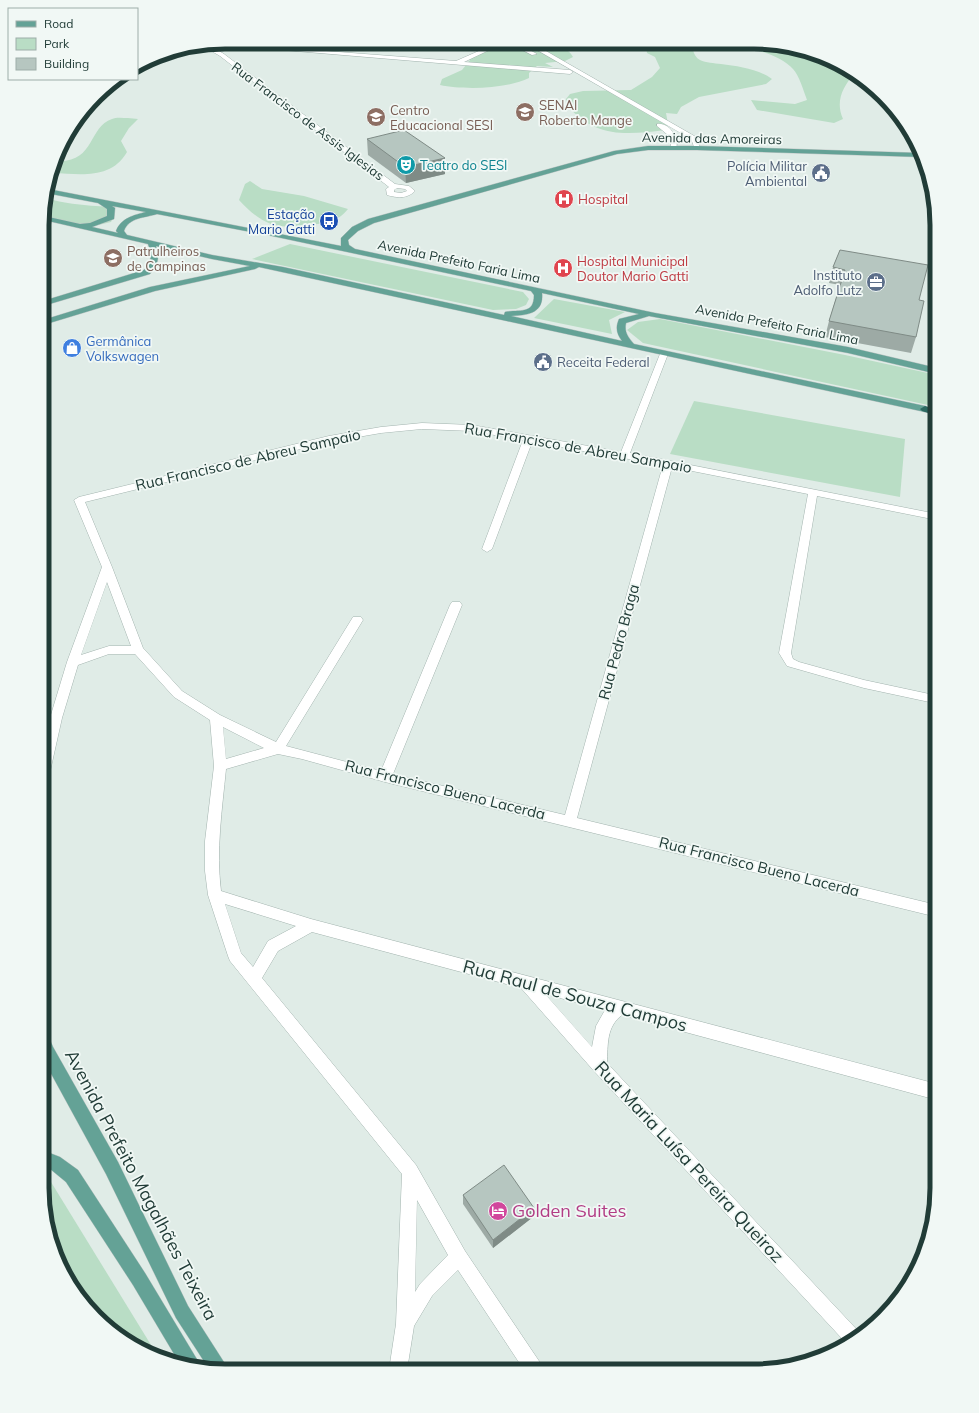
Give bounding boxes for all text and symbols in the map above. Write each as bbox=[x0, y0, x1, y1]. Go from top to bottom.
legend bbox=[8, 8, 138, 80]
text: Road bbox=[44, 16, 73, 31]
text: Park bbox=[44, 36, 70, 51]
text: Building bbox=[44, 56, 89, 71]
street label: Rua Francisco de Assis Iglesias bbox=[229, 58, 387, 184]
place label: SENAI Roberto Mange bbox=[539, 97, 632, 128]
school or university icon: SENAI Roberto Mange bbox=[514, 101, 536, 123]
place label: Centro Educacional SESI bbox=[390, 102, 493, 133]
school or university icon: Centro Educacional SESI bbox=[365, 106, 387, 128]
street label: Avenida das Amoreiras bbox=[642, 129, 782, 147]
theatre icon: Teatro do SESI bbox=[395, 154, 417, 176]
place label: Teatro do SESI bbox=[420, 157, 507, 173]
place label: Polícia Militar Ambiental bbox=[727, 158, 807, 189]
public building icon: Polícia Militar Ambiental bbox=[810, 162, 832, 184]
hospital icon: Hospital bbox=[553, 188, 575, 210]
place label: Hospital bbox=[578, 191, 628, 207]
place label: Estação Mario Gatti bbox=[248, 206, 315, 237]
bus stop icon: Estação Mario Gatti bbox=[318, 210, 340, 232]
street label: Avenida Prefeito Faria Lima bbox=[376, 236, 542, 286]
place label: Patrulheiros de Campinas bbox=[127, 243, 206, 274]
school or university icon: Patrulheiros de Campinas bbox=[102, 247, 124, 269]
place label: Hospital Municipal Doutor Mario Gatti bbox=[577, 253, 689, 284]
hospital icon: Hospital Municipal Doutor Mario Gatti bbox=[552, 257, 574, 279]
place label: Instituto Adolfo Lutz bbox=[793, 267, 862, 298]
office icon: Instituto Adolfo Lutz bbox=[865, 271, 887, 293]
street label: Avenida Prefeito Faria Lima bbox=[694, 300, 860, 348]
place label: Germânica Volkswagen bbox=[86, 333, 159, 364]
shop icon: Germânica Volkswagen bbox=[61, 337, 83, 359]
public building icon: Receita Federal bbox=[532, 351, 554, 373]
place label: Receita Federal bbox=[557, 354, 650, 370]
street label: Rua Francisco de Abreu Sampaio bbox=[463, 418, 693, 477]
street label: Rua Francisco de Abreu Sampaio bbox=[133, 424, 362, 495]
street label: Rua Pedro Braga bbox=[594, 582, 643, 702]
street label: Rua Francisco Bueno Lacerda bbox=[343, 755, 547, 824]
street label: Rua Francisco Bueno Lacerda bbox=[657, 832, 861, 901]
street label: Rua Raul de Souza Campos bbox=[460, 954, 690, 1037]
street label: Avenida Prefeito Magalhães Teixeira bbox=[60, 1046, 223, 1324]
street label: Rua Maria Luísa Pereira Queiroz bbox=[590, 1056, 789, 1267]
place label: Golden Suites bbox=[512, 1199, 626, 1222]
hotel icon: Golden Suites bbox=[487, 1200, 509, 1222]

